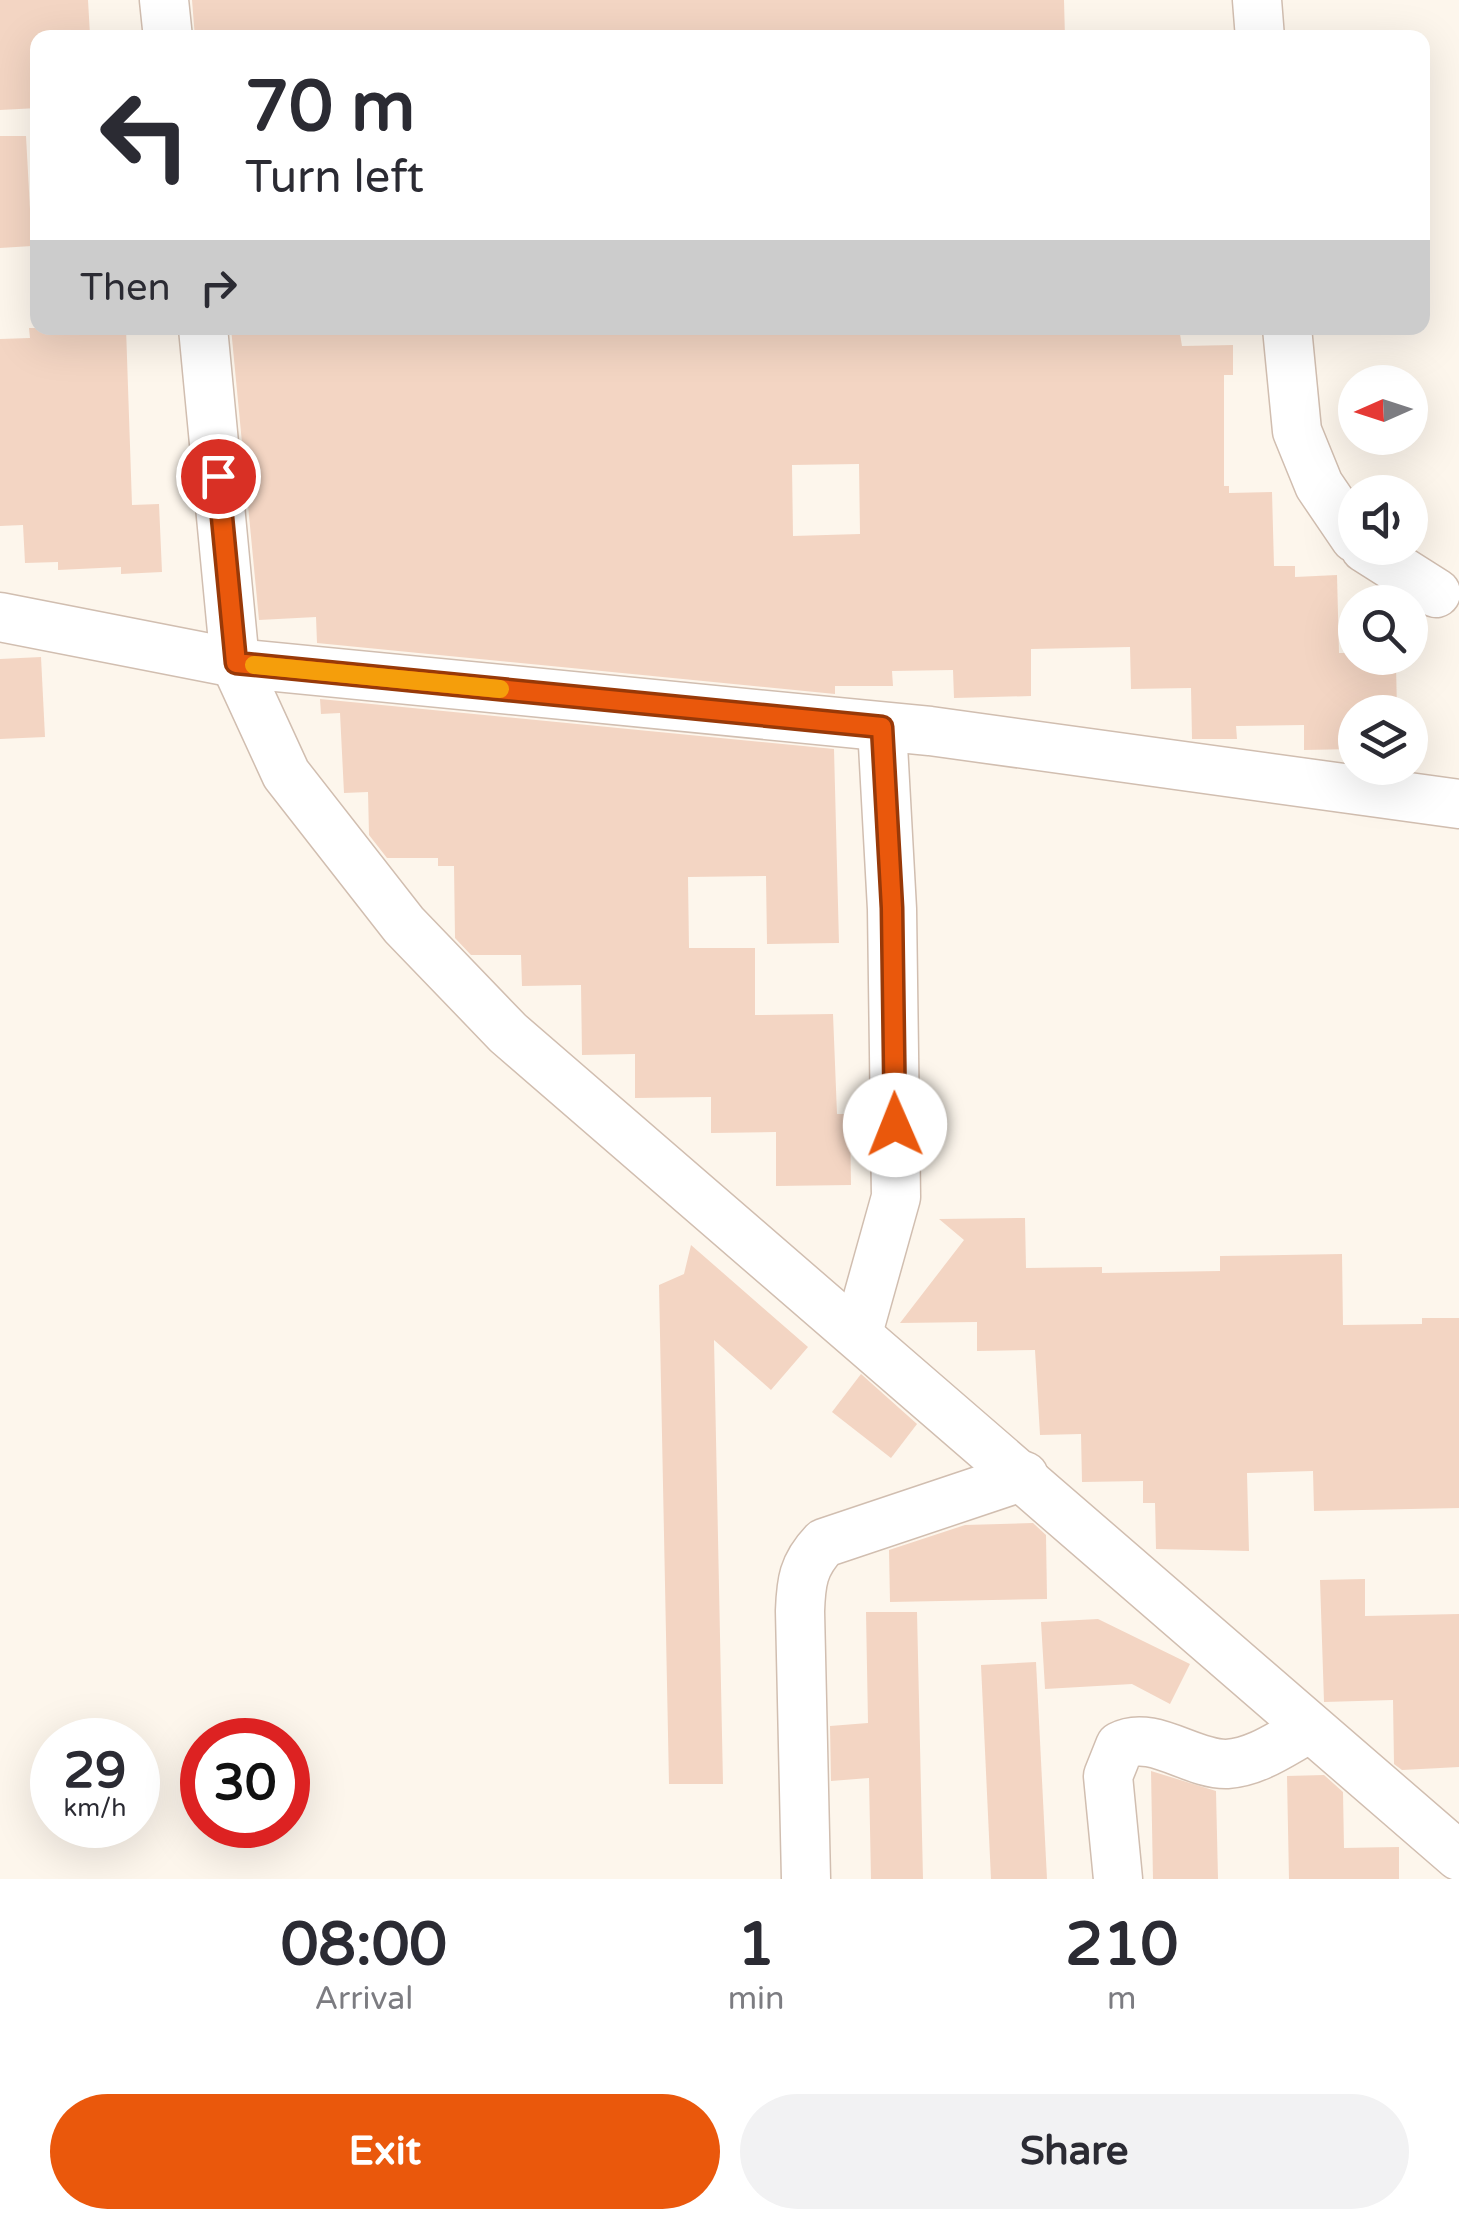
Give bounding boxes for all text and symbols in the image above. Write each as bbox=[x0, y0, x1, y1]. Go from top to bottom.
text: 70 m bbox=[245, 66, 415, 150]
icon: left bbox=[80, 70, 210, 200]
text: Turn left bbox=[245, 151, 424, 205]
icon: right bbox=[191, 260, 246, 315]
text: Then bbox=[80, 265, 171, 311]
north arrow bbox=[1338, 365, 1428, 455]
map controls bbox=[1338, 365, 1428, 785]
pin bbox=[176, 434, 261, 519]
icon: arrive bbox=[191, 449, 246, 504]
button: sound bbox=[1338, 475, 1428, 565]
button: search bbox=[1338, 585, 1428, 675]
button: layers bbox=[1338, 695, 1428, 785]
position arrow bbox=[843, 1073, 947, 1177]
speed limit sign: 30 bbox=[180, 1718, 310, 1848]
text: 29 bbox=[64, 1741, 126, 1801]
text: km/h bbox=[64, 1793, 126, 1823]
text: 08:00 bbox=[281, 1909, 447, 1981]
text: 1 bbox=[737, 1909, 775, 1981]
text: 210 bbox=[1065, 1909, 1178, 1981]
text: Arrival bbox=[314, 1980, 413, 2018]
text: min bbox=[728, 1980, 785, 2018]
text: m bbox=[1107, 1980, 1136, 2018]
button: Exit bbox=[50, 2094, 720, 2209]
button: Share bbox=[740, 2094, 1409, 2209]

